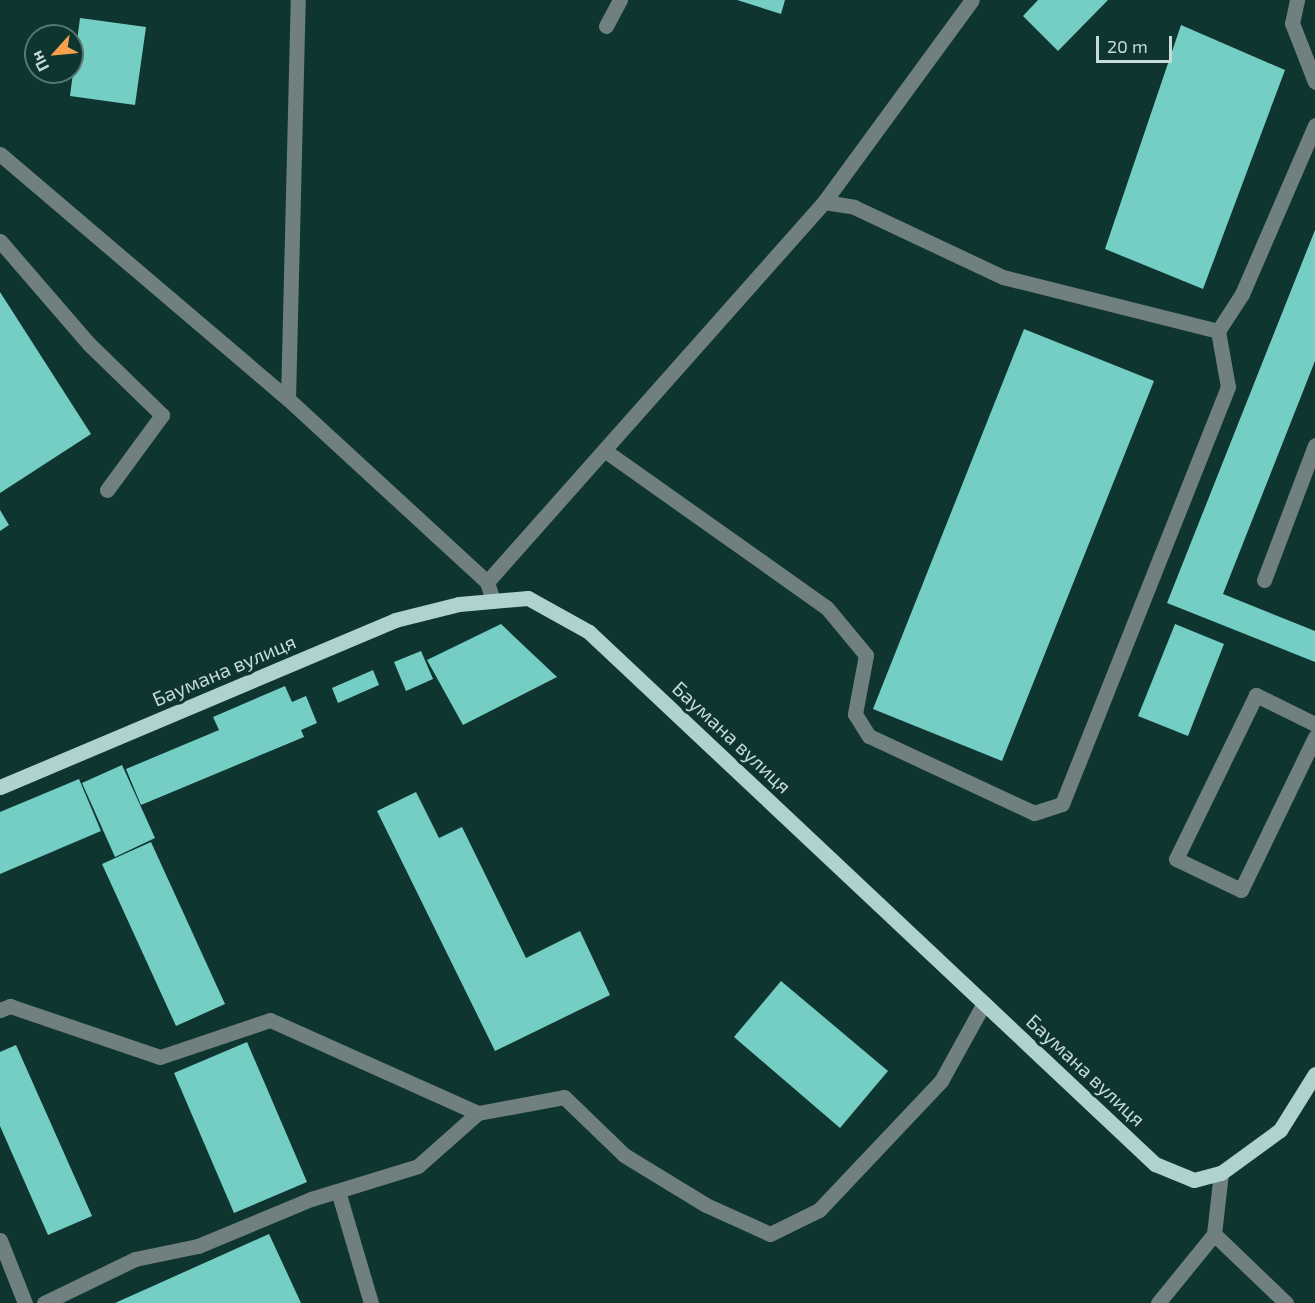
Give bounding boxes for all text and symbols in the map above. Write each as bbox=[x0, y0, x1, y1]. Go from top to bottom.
north arrow bbox=[24, 24, 84, 84]
scale bar bbox=[1099, 24, 1176, 62]
text: 20 m bbox=[1107, 35, 1148, 57]
text: Пн bbox=[26, 48, 52, 75]
street label: Баумана вулиця bbox=[149, 629, 299, 711]
street label: Баумана вулиця bbox=[668, 676, 796, 798]
street label: Баумана вулиця bbox=[1022, 1009, 1150, 1131]

